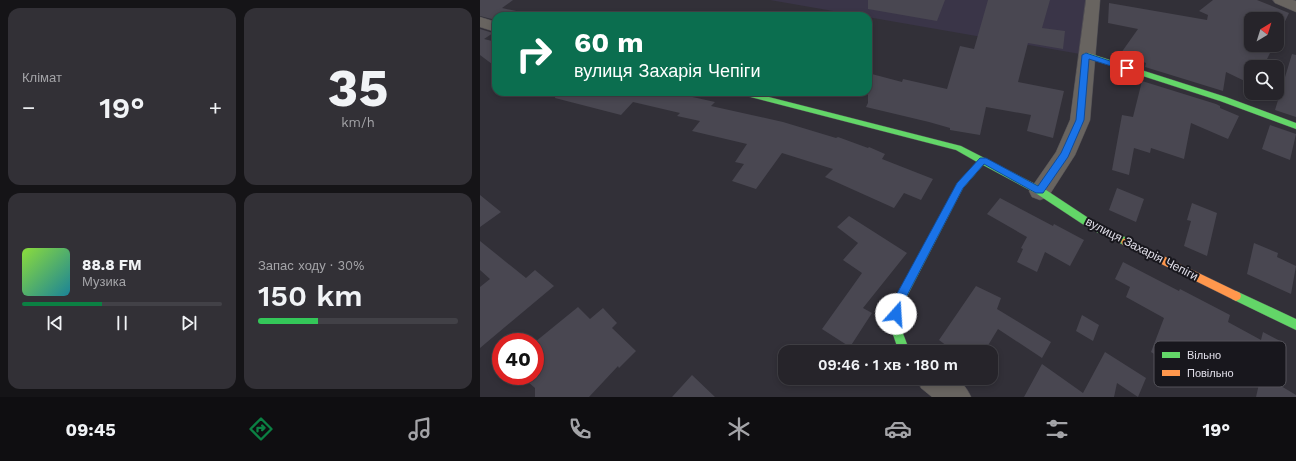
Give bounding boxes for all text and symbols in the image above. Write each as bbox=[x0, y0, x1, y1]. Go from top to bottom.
north arrow bbox=[1244, 12, 1284, 52]
map controls bbox=[1244, 12, 1284, 100]
text: 60 m bbox=[574, 26, 644, 59]
icon: right bbox=[508, 28, 560, 80]
pin bbox=[1110, 51, 1144, 85]
icon: arrive bbox=[1116, 57, 1138, 79]
text: 35 bbox=[327, 58, 389, 119]
text: вулиця Захарія Чепіги bbox=[574, 60, 760, 81]
button: search bbox=[1244, 60, 1284, 100]
text: Клімат bbox=[22, 70, 62, 85]
text: 19° bbox=[99, 90, 145, 125]
text: − bbox=[22, 95, 35, 120]
text: + bbox=[209, 95, 222, 120]
text: km/h bbox=[341, 115, 375, 130]
street label: вулиця Захарія Чепіги bbox=[1083, 215, 1201, 283]
text: 88.8 FM bbox=[82, 256, 142, 274]
text: Запас ходу · 30% bbox=[258, 258, 364, 273]
text: Музика bbox=[82, 274, 126, 289]
text: 150 km bbox=[258, 278, 363, 313]
position arrow bbox=[875, 293, 917, 335]
icon: previous bbox=[44, 312, 66, 334]
icon: pause bbox=[111, 312, 133, 334]
icon: next bbox=[178, 312, 200, 334]
speed limit sign: 40 bbox=[492, 333, 544, 385]
legend bbox=[1154, 341, 1286, 387]
text: Вільно bbox=[1187, 349, 1221, 362]
text: 09:46 · 1 хв · 180 m bbox=[818, 356, 958, 374]
text: Повільно bbox=[1187, 367, 1234, 380]
icon: directions bbox=[247, 415, 275, 443]
icon: music bbox=[406, 415, 434, 443]
icon: phone bbox=[566, 415, 594, 443]
icon: climate bbox=[725, 415, 753, 443]
icon: car bbox=[884, 415, 912, 443]
icon: filters bbox=[1043, 415, 1071, 443]
text: 09:45 bbox=[66, 419, 116, 440]
text: 19° bbox=[1203, 419, 1230, 440]

